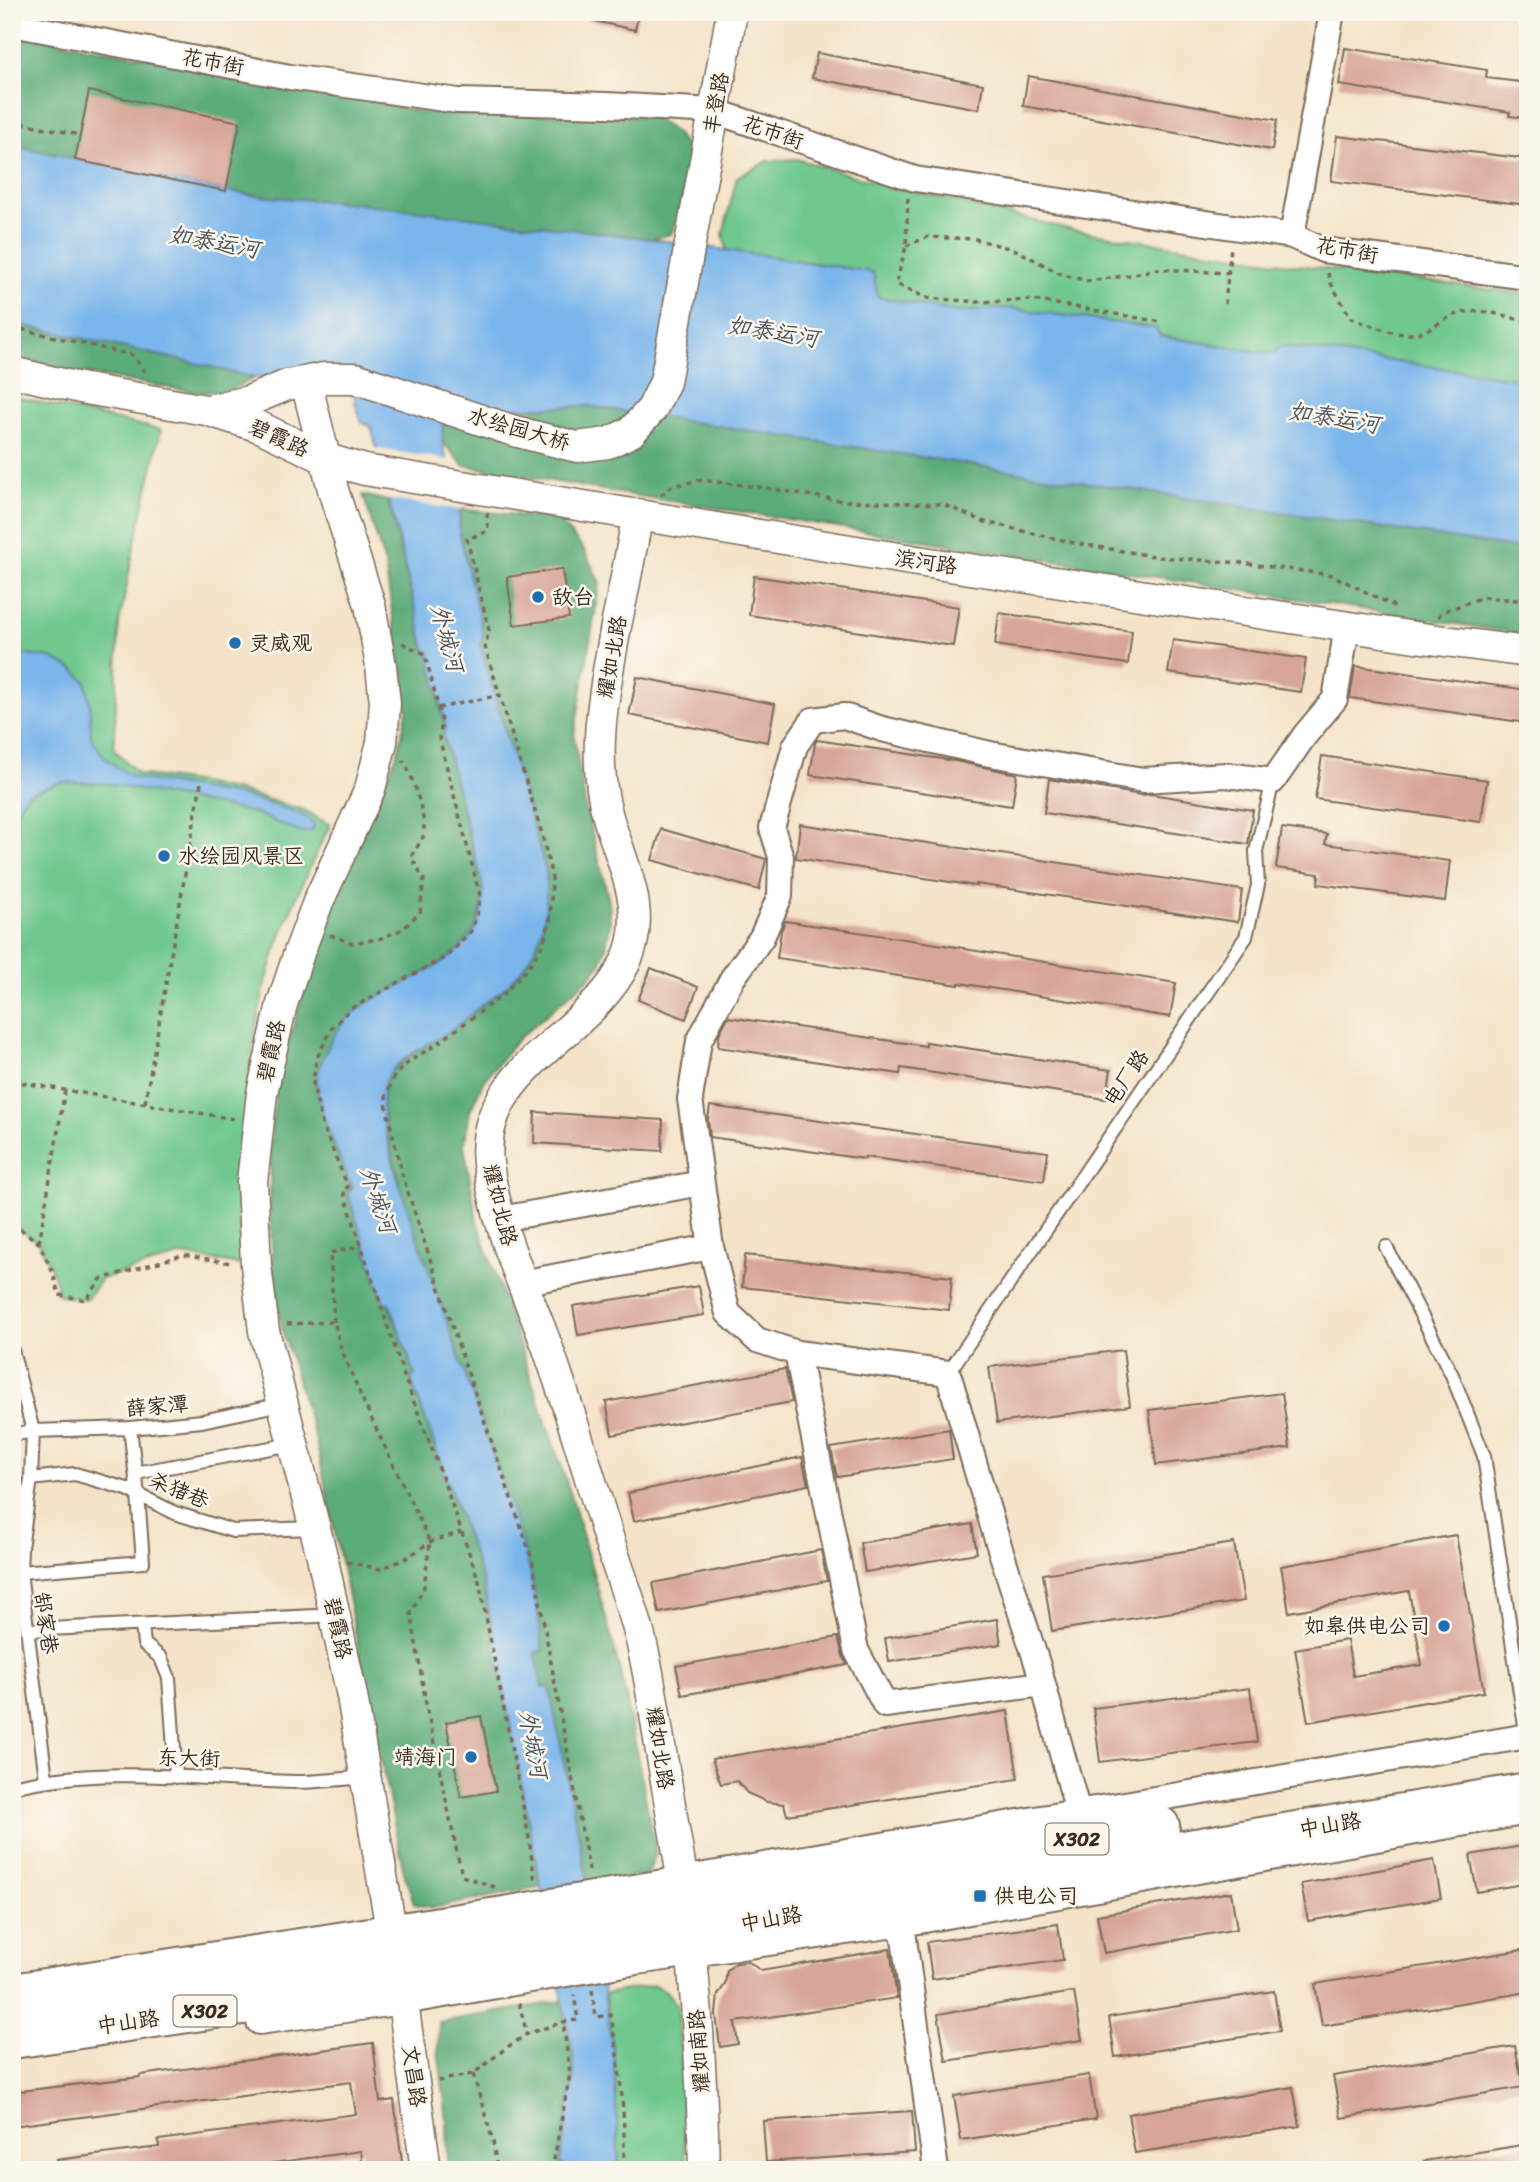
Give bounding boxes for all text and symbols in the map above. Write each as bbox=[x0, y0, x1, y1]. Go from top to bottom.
street label: 花市街 bbox=[178, 37, 248, 87]
street label: 丰登路 bbox=[692, 69, 740, 137]
street label: 花市街 bbox=[737, 104, 809, 160]
water label: 如泰运河 bbox=[165, 214, 267, 271]
street label: 花市街 bbox=[1312, 225, 1382, 275]
water label: 如泰运河 bbox=[724, 305, 826, 360]
water label: 如泰运河 bbox=[1285, 391, 1387, 446]
street label: 水绘园大桥 bbox=[463, 396, 575, 462]
street label: 碧霞路 bbox=[242, 408, 316, 468]
street label: 滨河路 bbox=[892, 538, 960, 586]
place label: 敌台 bbox=[552, 578, 594, 616]
marker: 敌台 bbox=[530, 589, 546, 605]
water label: 外城河 bbox=[418, 599, 477, 680]
street label: 耀如北路 bbox=[586, 612, 638, 702]
place label: 灵威观 bbox=[249, 624, 312, 662]
marker: 灵威观 bbox=[227, 635, 243, 651]
place label: 水绘园风景区 bbox=[178, 837, 304, 875]
marker: 水绘园风景区 bbox=[156, 848, 172, 864]
street label: 碧霞路 bbox=[245, 1016, 297, 1086]
street label: 电厂路 bbox=[1093, 1041, 1159, 1115]
street label: 耀如北路 bbox=[471, 1160, 529, 1250]
water label: 外城河 bbox=[347, 1161, 410, 1243]
street label: 薛家潭 bbox=[124, 1384, 190, 1428]
street label: 杀猪巷 bbox=[143, 1461, 215, 1519]
street label: 郜家巷 bbox=[23, 1589, 69, 1657]
street label: 碧霞路 bbox=[313, 1593, 363, 1663]
place label: 如皋供电公司 bbox=[1304, 1607, 1430, 1645]
marker: 如皋供电公司 bbox=[1436, 1618, 1452, 1634]
street label: 耀如北路 bbox=[635, 1704, 685, 1792]
water label: 外城河 bbox=[506, 1706, 560, 1786]
street label: 东大街 bbox=[157, 1738, 221, 1778]
place label: 靖海门 bbox=[394, 1738, 457, 1776]
marker: 靖海门 bbox=[463, 1749, 479, 1765]
street label: 中山路 bbox=[1296, 1801, 1364, 1849]
road number: X302 bbox=[1046, 1824, 1108, 1854]
place label: 供电公司 bbox=[994, 1877, 1078, 1915]
marker: 供电公司 bbox=[972, 1888, 988, 1904]
street label: 中山路 bbox=[737, 1895, 805, 1943]
road number: X302 bbox=[174, 1996, 236, 2026]
street label: 中山路 bbox=[94, 1999, 162, 2045]
street label: 耀如南路 bbox=[677, 2008, 721, 2094]
street label: 文昌路 bbox=[391, 2042, 437, 2110]

